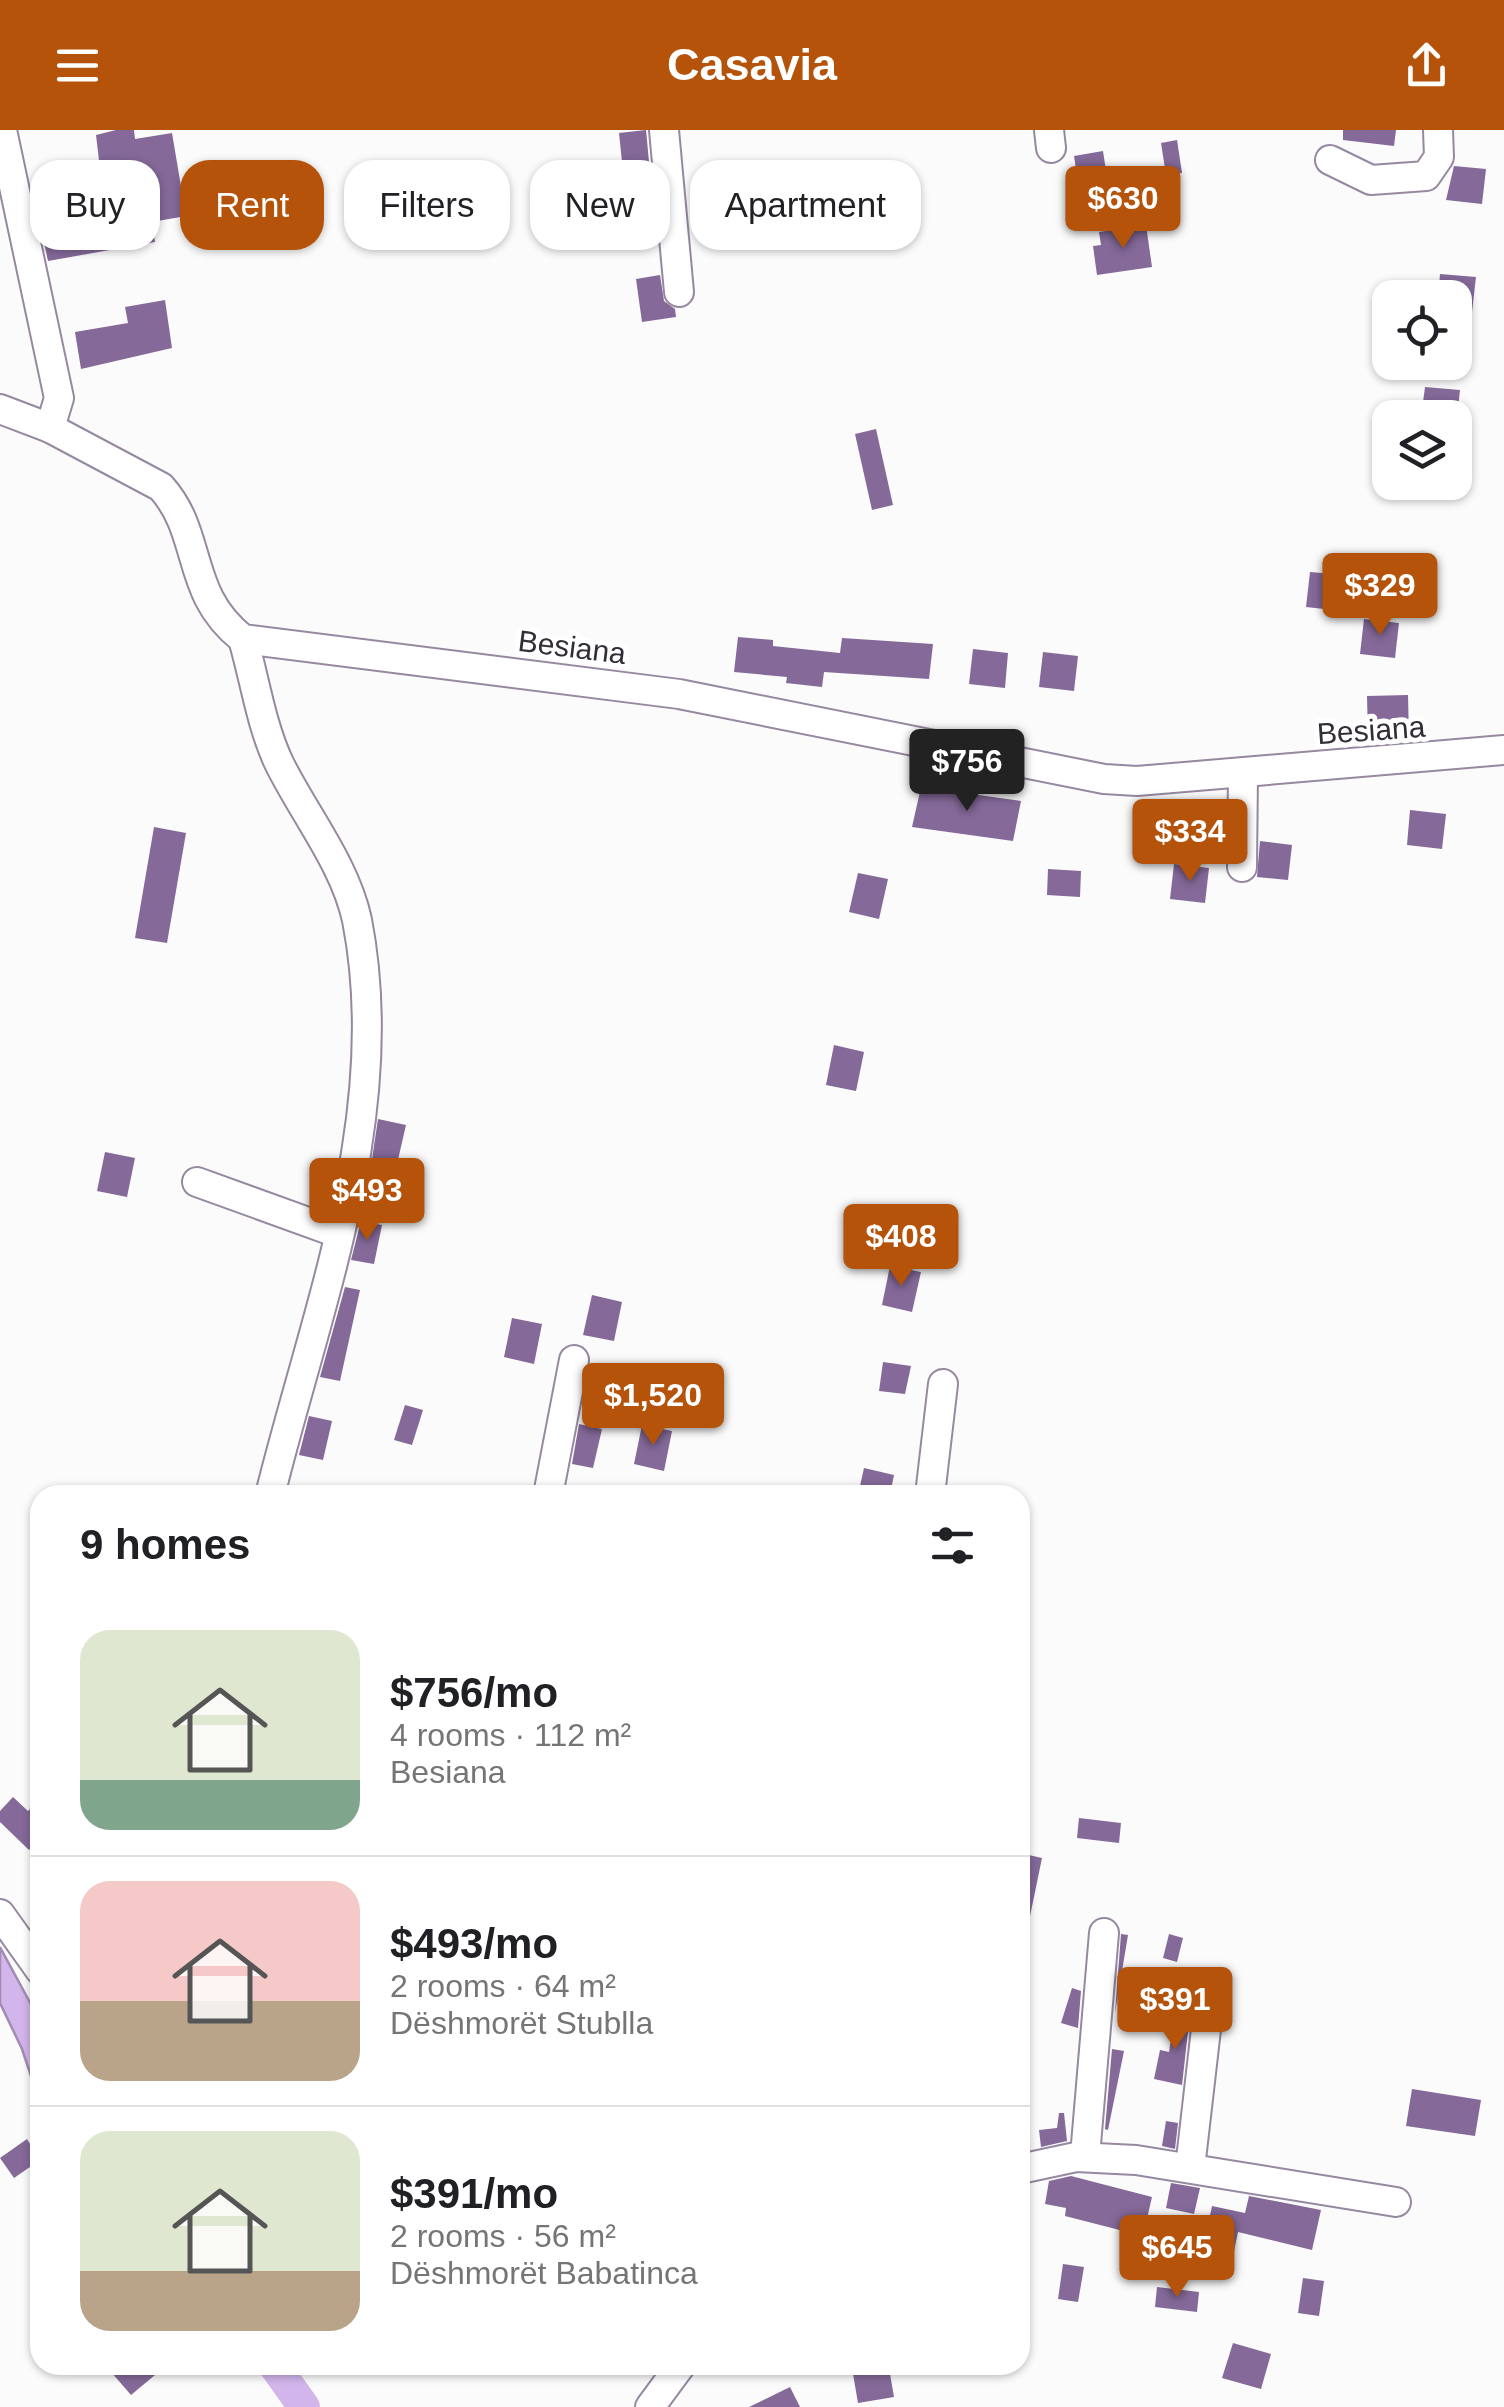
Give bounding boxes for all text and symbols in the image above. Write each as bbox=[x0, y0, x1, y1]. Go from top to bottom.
icon: menu bbox=[50, 38, 105, 93]
icon: share bbox=[1399, 38, 1454, 93]
text: Casavia bbox=[667, 39, 837, 90]
chip: Buy bbox=[30, 160, 160, 250]
chip: Rent bbox=[180, 160, 324, 250]
chip: Filters bbox=[344, 160, 510, 250]
chip: New bbox=[530, 160, 670, 250]
chip: Apartment bbox=[690, 160, 921, 250]
pin: $630 bbox=[1064, 166, 1182, 251]
text: $630 bbox=[1087, 180, 1159, 216]
map controls bbox=[1372, 280, 1472, 500]
button: locate bbox=[1372, 280, 1472, 380]
button: layers bbox=[1372, 400, 1472, 500]
pin: $329 bbox=[1321, 553, 1439, 638]
text: $329 bbox=[1344, 567, 1416, 603]
street label: Besiana bbox=[516, 624, 628, 670]
street label: Besiana bbox=[1316, 710, 1427, 750]
pin: $756 bbox=[908, 729, 1026, 814]
text: $756 bbox=[931, 743, 1003, 779]
pin: $334 bbox=[1131, 799, 1249, 884]
text: $334 bbox=[1154, 813, 1226, 849]
pin: $493 bbox=[308, 1158, 426, 1243]
text: $493 bbox=[331, 1172, 403, 1208]
pin: $408 bbox=[842, 1204, 960, 1289]
text: $408 bbox=[865, 1218, 937, 1254]
pin: $1,520 bbox=[572, 1363, 734, 1448]
text: $1,520 bbox=[604, 1377, 702, 1413]
icon: filters bbox=[925, 1518, 980, 1573]
text: 9 homes bbox=[80, 1521, 250, 1568]
text: $756/mo bbox=[390, 1669, 558, 1716]
icon: home bbox=[160, 1670, 280, 1790]
text: 4 rooms · 112 m² bbox=[390, 1717, 631, 1753]
text: Besiana bbox=[390, 1754, 506, 1790]
text: $493/mo bbox=[390, 1920, 558, 1967]
icon: home bbox=[160, 1921, 280, 2041]
pin: $391 bbox=[1116, 1967, 1234, 2052]
text: 2 rooms · 64 m² bbox=[390, 1968, 616, 2004]
text: $391 bbox=[1139, 1981, 1211, 2017]
text: Dëshmorët Stublla bbox=[390, 2005, 653, 2041]
text: $391/mo bbox=[390, 2170, 558, 2217]
icon: home bbox=[160, 2171, 280, 2291]
pin: $645 bbox=[1118, 2215, 1236, 2300]
text: 2 rooms · 56 m² bbox=[390, 2218, 616, 2254]
text: $645 bbox=[1141, 2229, 1213, 2265]
text: Dëshmorët Babatinca bbox=[390, 2255, 698, 2291]

